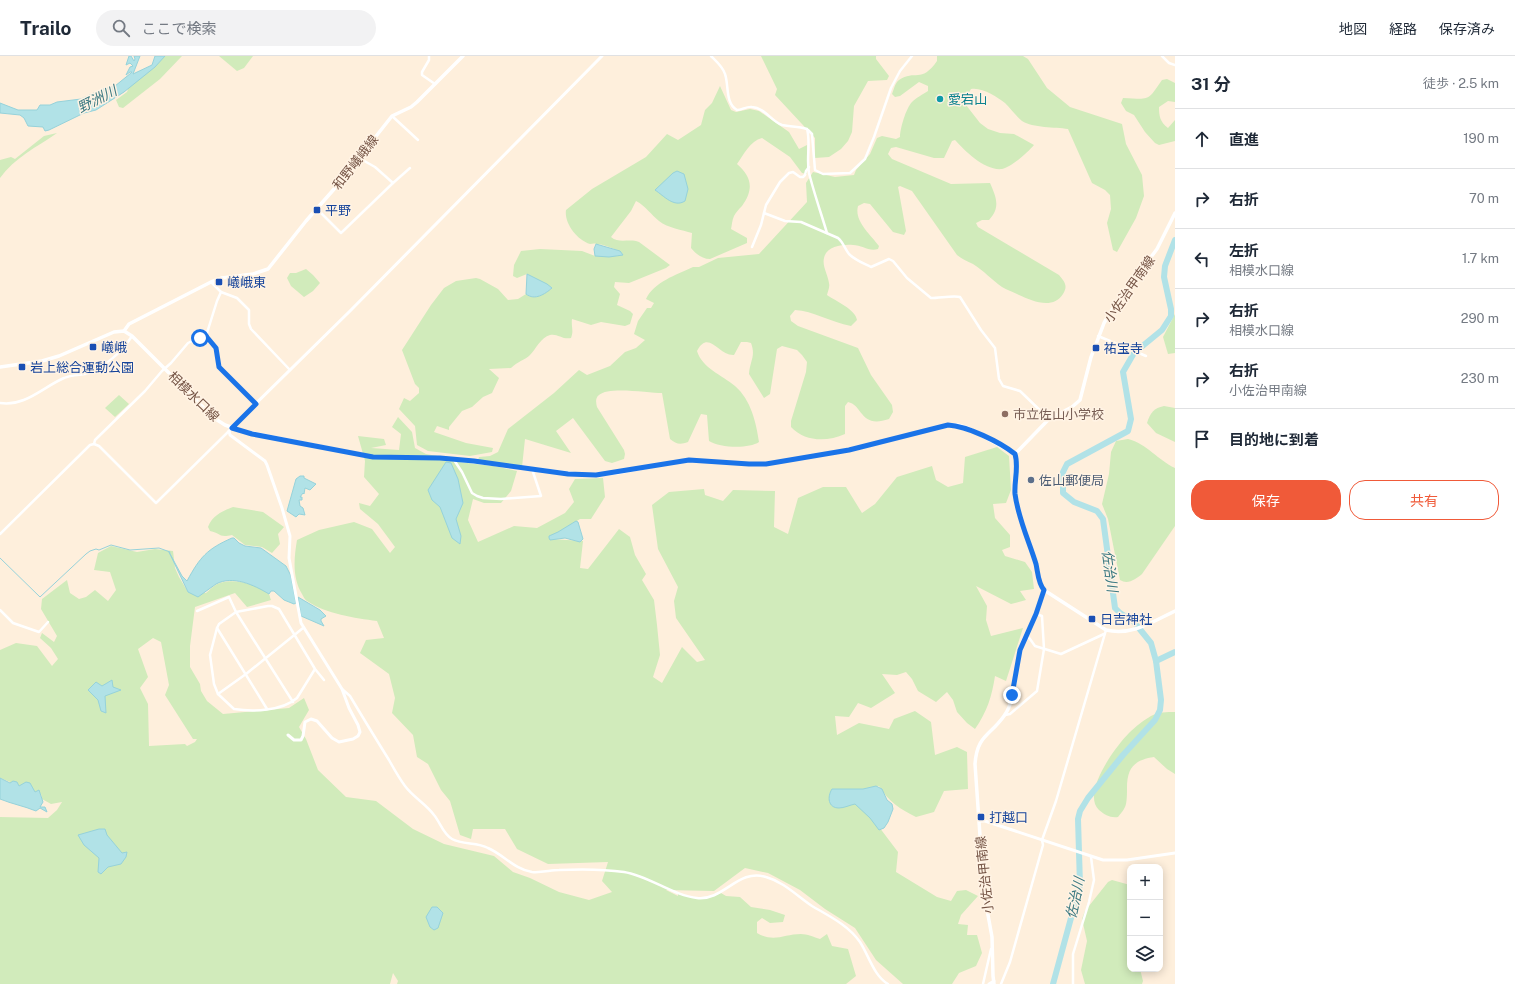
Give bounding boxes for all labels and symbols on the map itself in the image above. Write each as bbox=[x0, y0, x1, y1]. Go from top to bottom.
water label: 野洲川 bbox=[75, 81, 121, 116]
place label: 愛宕山 bbox=[948, 92, 987, 107]
marker: 愛宕山 bbox=[935, 94, 945, 104]
street label: 和野嶬峨線 bbox=[329, 132, 381, 193]
place label: 平野 bbox=[325, 203, 351, 218]
marker: 平野 bbox=[312, 205, 322, 215]
street label: 小佐治甲南線 bbox=[1101, 253, 1158, 326]
place label: 嶬峨東 bbox=[227, 275, 266, 290]
marker: 嶬峨東 bbox=[214, 277, 224, 287]
route start bbox=[191, 329, 209, 347]
place label: 嶬峨 bbox=[101, 340, 127, 355]
place label: 祐宝寺 bbox=[1104, 341, 1143, 356]
marker: 嶬峨 bbox=[88, 342, 98, 352]
marker: 祐宝寺 bbox=[1091, 343, 1101, 353]
place label: 岩上総合運動公園 bbox=[30, 360, 134, 375]
marker: 岩上総合運動公園 bbox=[17, 362, 27, 372]
street label: 相模水口線 bbox=[165, 368, 222, 424]
place label: 市立佐山小学校 bbox=[1013, 407, 1104, 422]
marker: 市立佐山小学校 bbox=[1000, 409, 1010, 419]
place label: 佐山郵便局 bbox=[1039, 473, 1104, 488]
marker: 佐山郵便局 bbox=[1026, 475, 1036, 485]
water label: 佐治川 bbox=[1099, 549, 1121, 595]
place label: 日吉神社 bbox=[1100, 612, 1152, 627]
marker: 日吉神社 bbox=[1087, 614, 1097, 624]
route end bbox=[1003, 686, 1021, 704]
place label: 打越口 bbox=[989, 810, 1028, 825]
marker: 打越口 bbox=[976, 812, 986, 822]
street label: 小佐治甲南線 bbox=[973, 835, 996, 915]
water label: 佐治川 bbox=[1063, 874, 1088, 920]

